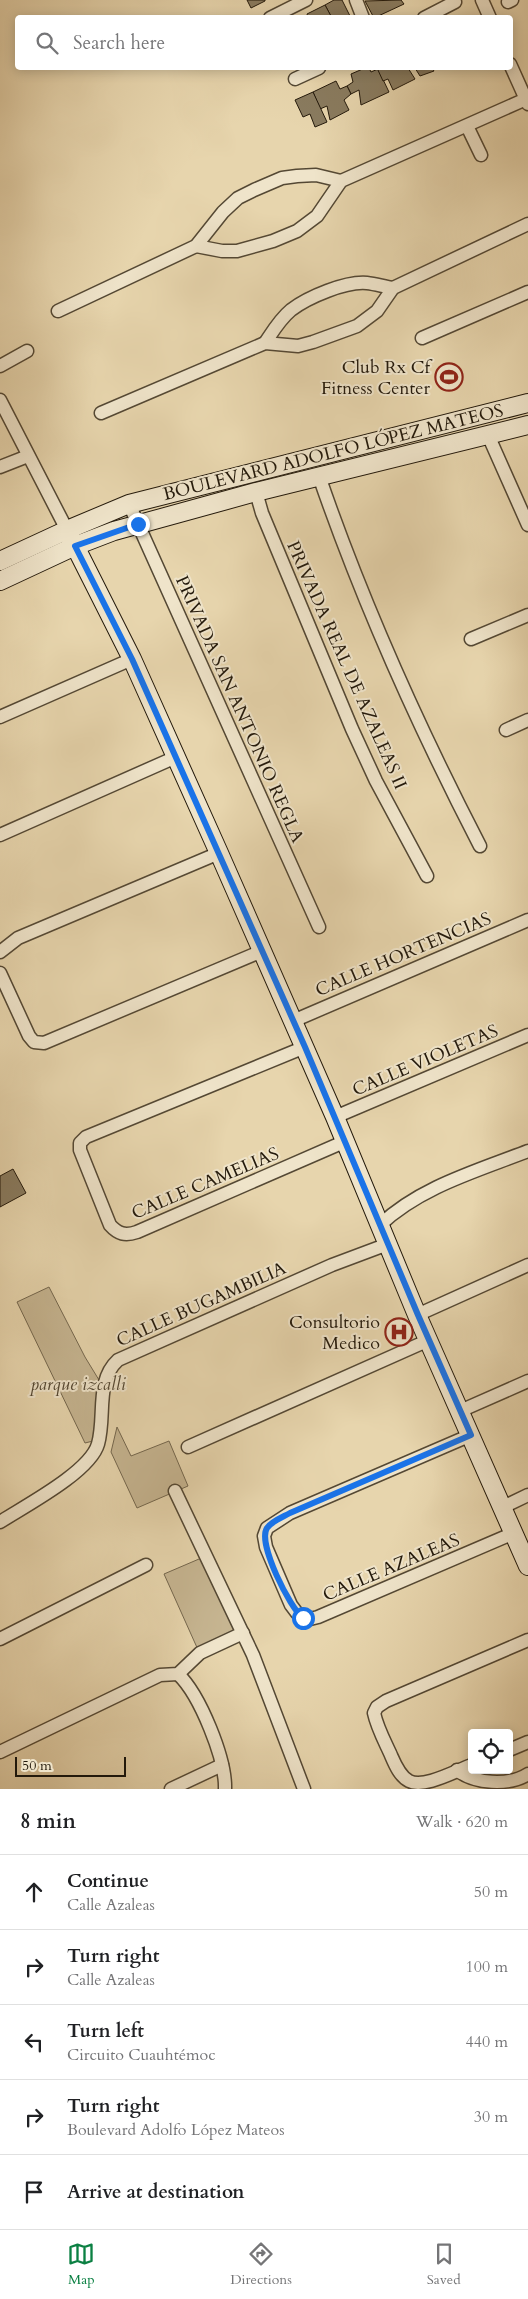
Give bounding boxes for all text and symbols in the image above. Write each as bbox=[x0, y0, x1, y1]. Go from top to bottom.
search box bbox=[15, 15, 513, 70]
icon: search bbox=[33, 29, 61, 57]
text: Search here bbox=[73, 30, 165, 56]
place label: Club Rx Cf Fitness Center bbox=[321, 355, 434, 401]
sports icon: Club Rx Cf Fitness Center bbox=[434, 362, 464, 392]
street label: BOULEVARD ADOLFO LÓPEZ MATEOS bbox=[160, 398, 506, 507]
route end bbox=[127, 513, 150, 536]
street label: PRIVADA REAL DE AZALEAS II bbox=[280, 537, 413, 793]
street label: PRIVADA SAN ANTONIO REGLA bbox=[169, 572, 310, 847]
street label: CALLE HORTENCIAS bbox=[311, 906, 495, 1003]
street label: CALLE VIOLETAS bbox=[348, 1018, 502, 1102]
street label: CALLE CAMELIAS bbox=[128, 1141, 283, 1226]
street label: CALLE BUGAMBILIA bbox=[112, 1256, 290, 1353]
place label: Consultorio Medico bbox=[289, 1310, 380, 1356]
hospital icon: Consultorio Medico bbox=[384, 1317, 414, 1347]
park label: parque izcalli bbox=[28, 1372, 127, 1397]
street label: CALLE AZALEAS bbox=[319, 1527, 464, 1608]
route start bbox=[292, 1607, 315, 1630]
map controls bbox=[468, 1729, 513, 1774]
button: locate bbox=[468, 1729, 513, 1774]
scale bar bbox=[15, 1754, 126, 1777]
text: 50 m bbox=[22, 1756, 52, 1775]
text: 8 min bbox=[20, 1807, 76, 1836]
text: Walk · 620 m bbox=[416, 1811, 508, 1833]
text: Continue bbox=[67, 1868, 149, 1894]
icon: ahead bbox=[20, 1878, 48, 1906]
text: 50 m bbox=[474, 1881, 508, 1903]
text: Calle Azaleas bbox=[67, 1894, 155, 1916]
text: Turn right bbox=[67, 1943, 159, 1969]
icon: right bbox=[20, 1953, 48, 1981]
text: 100 m bbox=[466, 1956, 508, 1978]
text: Calle Azaleas bbox=[67, 1969, 155, 1991]
text: Turn left bbox=[67, 2018, 144, 2044]
icon: left bbox=[20, 2028, 48, 2056]
text: 440 m bbox=[466, 2031, 508, 2053]
text: Circuito Cuauhtémoc bbox=[67, 2044, 215, 2066]
text: Turn right bbox=[67, 2093, 159, 2119]
icon: right bbox=[20, 2103, 48, 2131]
text: 30 m bbox=[474, 2106, 508, 2128]
text: Boulevard Adolfo López Mateos bbox=[67, 2119, 285, 2141]
icon: arrive bbox=[20, 2178, 48, 2206]
text: Arrive at destination bbox=[67, 2179, 244, 2205]
tab: Map bbox=[67, 2240, 95, 2289]
tab: Directions bbox=[230, 2240, 292, 2289]
tab: Saved bbox=[427, 2240, 461, 2289]

